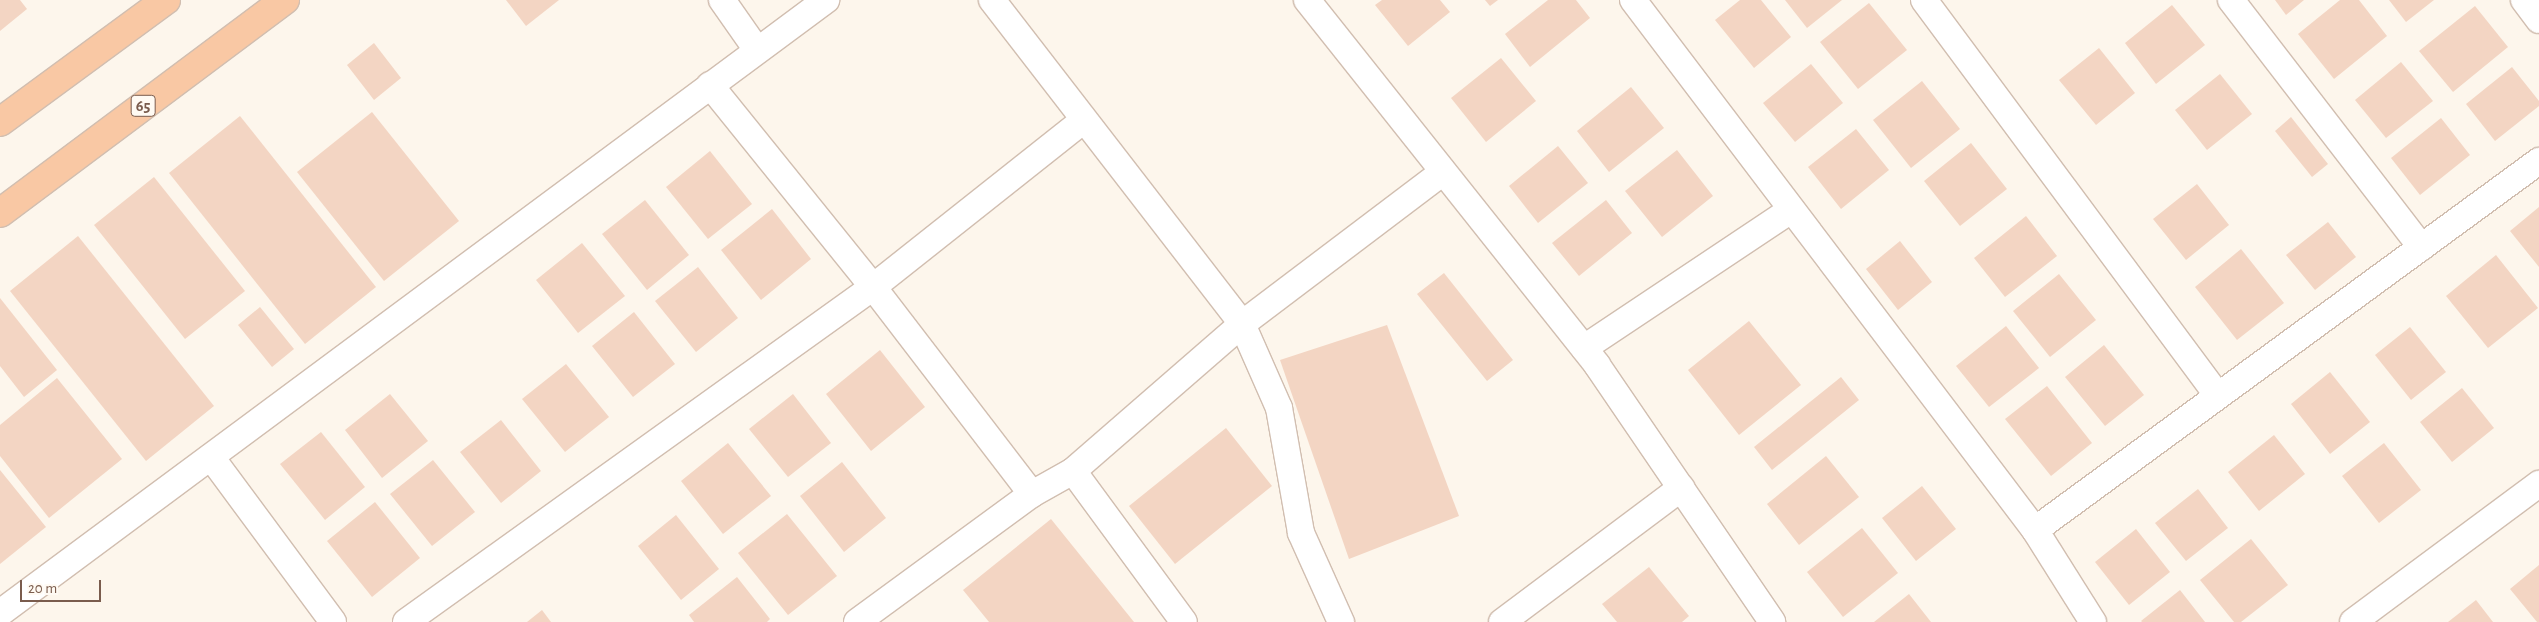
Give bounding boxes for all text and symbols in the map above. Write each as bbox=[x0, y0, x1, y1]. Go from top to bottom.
road number: 65 bbox=[130, 92, 156, 120]
scale bar bbox=[22, 570, 104, 602]
text: 20 m bbox=[28, 581, 57, 596]

